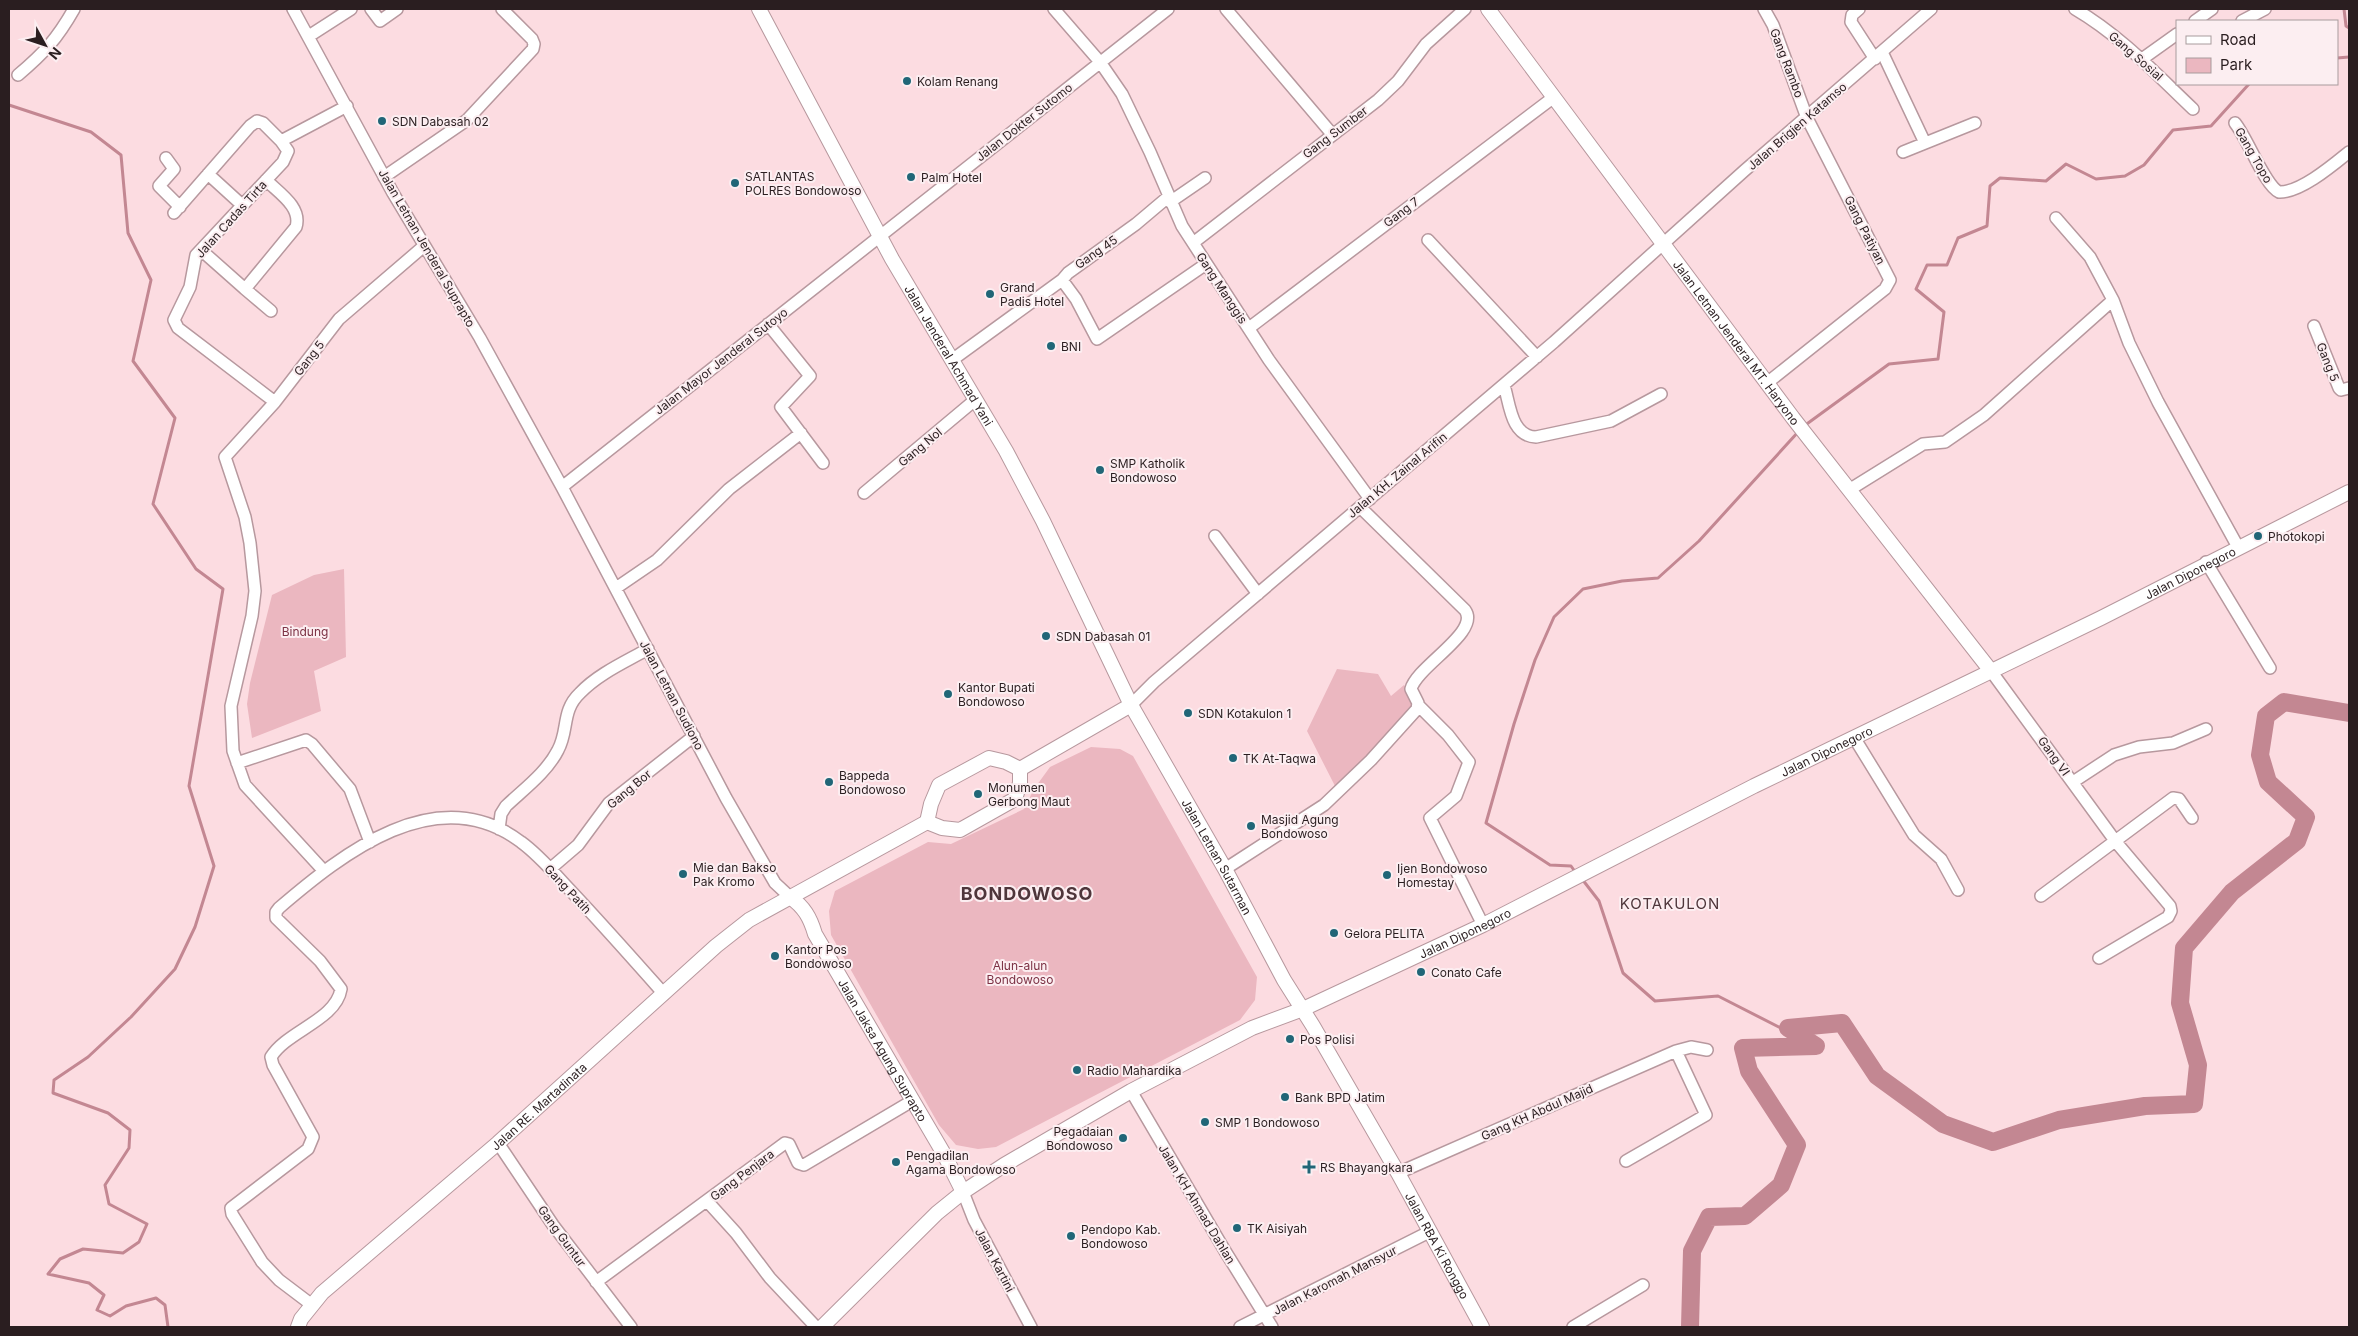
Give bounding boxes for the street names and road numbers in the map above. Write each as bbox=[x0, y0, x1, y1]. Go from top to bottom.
street label: Gang Rambo bbox=[1767, 26, 1807, 100]
street label: Gang Sosial bbox=[2106, 28, 2166, 84]
street label: Jalan Brigjen Katamso bbox=[1744, 79, 1850, 173]
street label: Jalan Dokter Sutomo bbox=[973, 80, 1075, 164]
street label: Gang Sumber bbox=[1299, 102, 1371, 161]
street label: Gang Topo bbox=[2232, 124, 2276, 186]
street label: Jalan Letnan Jenderal Suprapto bbox=[375, 166, 479, 330]
street label: Jalan Cadas Tirta bbox=[192, 177, 270, 261]
street label: Gang Patiyan bbox=[1841, 193, 1889, 267]
street label: Gang 7 bbox=[1380, 194, 1422, 230]
street label: Gang 45 bbox=[1072, 232, 1120, 272]
street label: Gang Manggis bbox=[1193, 249, 1251, 327]
street label: Jalan Letnan Jenderal MT. Haryono bbox=[1670, 257, 1803, 428]
street label: Jalan Jenderal Achmad Yani bbox=[902, 282, 997, 428]
street label: Jalan Mayor Jenderal Sutoyo bbox=[651, 304, 791, 418]
street label: Gang 5 bbox=[291, 337, 327, 379]
street label: Gang 5 bbox=[2313, 340, 2343, 384]
street label: Gang Nol bbox=[895, 424, 945, 470]
street label: Jalan KH. Zainal Arifin bbox=[1344, 429, 1450, 521]
street label: Jalan Diponegoro bbox=[2142, 543, 2238, 602]
street label: Jalan Letnan Sudiono bbox=[637, 638, 707, 752]
street label: Jalan Diponegoro bbox=[1778, 722, 1875, 779]
street label: Gang VI bbox=[2035, 733, 2073, 779]
street label: Gang Bor bbox=[604, 766, 655, 812]
street label: Jalan Letnan Sutarman bbox=[1179, 796, 1255, 917]
street label: Gang Patih bbox=[541, 861, 595, 917]
street label: Jalan Diponegoro bbox=[1416, 905, 1513, 961]
street label: Jalan Jaksa Agung Suprapto bbox=[835, 976, 931, 1124]
street label: Jalan RE. Martadinata bbox=[488, 1059, 589, 1153]
street label: Gang KH Abdul Majid bbox=[1479, 1081, 1595, 1143]
street label: Jalan KH Ahmad Dahlan bbox=[1155, 1142, 1239, 1266]
street label: Gang Penjara bbox=[707, 1146, 777, 1204]
street label: Jalan RBA Ki Ronggo bbox=[1402, 1189, 1473, 1301]
street label: Gang Guntur bbox=[535, 1202, 590, 1270]
street label: Jalan Kartini bbox=[972, 1226, 1018, 1295]
street label: Jalan Karomah Mansyur bbox=[1271, 1242, 1400, 1318]

